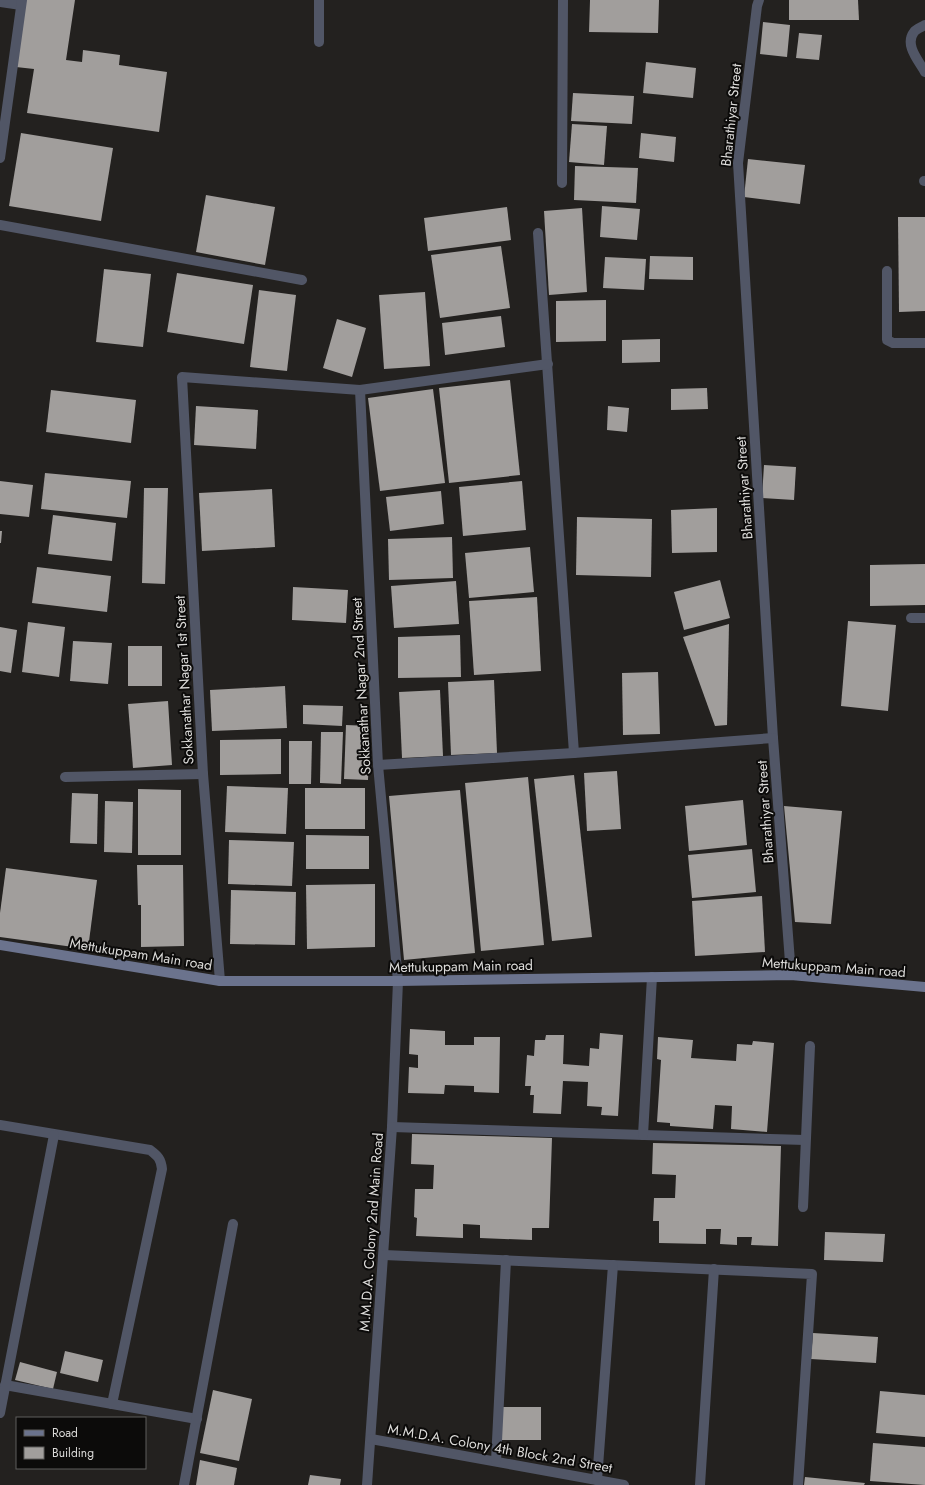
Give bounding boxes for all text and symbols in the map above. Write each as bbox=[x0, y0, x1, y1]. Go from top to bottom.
street label: Bharathiyar Street bbox=[716, 62, 746, 167]
street label: Bharathiyar Street bbox=[730, 435, 758, 540]
street label: Sokkanathar Nagar 1st Street bbox=[170, 594, 198, 765]
street label: Sokkanathar Nagar 2nd Street bbox=[346, 596, 376, 775]
street label: Bharathiyar Street bbox=[751, 759, 779, 864]
street label: Mettukuppam Main road bbox=[68, 933, 214, 975]
street label: Mettukuppam Main road bbox=[761, 952, 907, 982]
street label: Mettukuppam Main road bbox=[389, 955, 533, 977]
street label: M.M.D.A. Colony 2nd Main Road bbox=[354, 1132, 388, 1332]
legend bbox=[16, 1417, 146, 1469]
street label: M.M.D.A. Colony 4th Block 2nd Street bbox=[386, 1418, 615, 1478]
text: Road bbox=[52, 1424, 78, 1442]
text: Building bbox=[52, 1444, 94, 1462]

